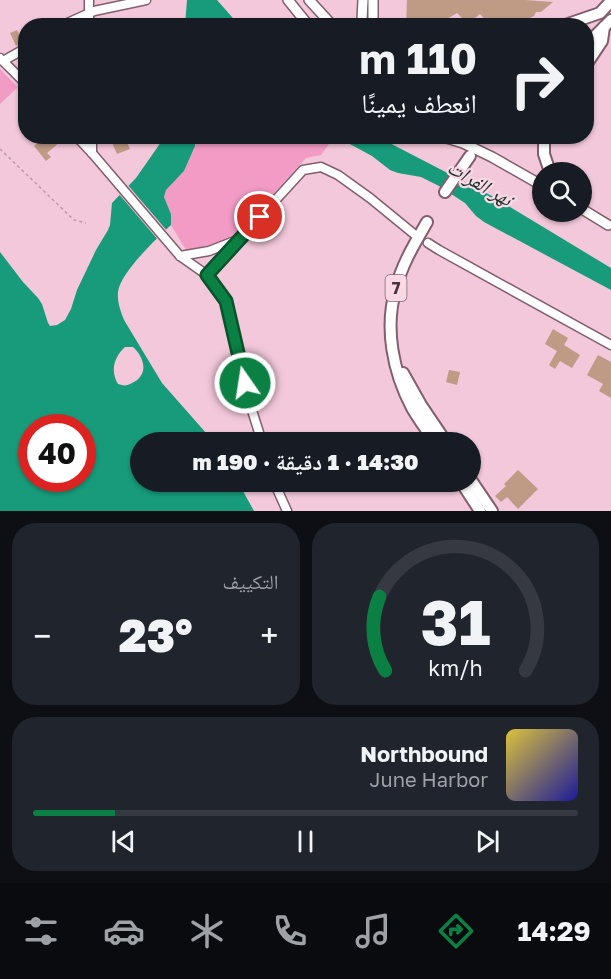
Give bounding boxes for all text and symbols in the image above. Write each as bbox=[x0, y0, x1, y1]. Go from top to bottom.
text: 110 m bbox=[359, 33, 477, 83]
icon: right bbox=[498, 42, 576, 120]
text: انعطف يمينًا bbox=[361, 87, 477, 119]
water label: نهر الفرات bbox=[443, 154, 520, 213]
map controls bbox=[532, 162, 592, 222]
button: search bbox=[532, 162, 592, 222]
pin bbox=[234, 191, 285, 242]
icon: arrive bbox=[243, 200, 276, 233]
road number: 7 bbox=[386, 275, 406, 301]
position arrow bbox=[213, 351, 277, 415]
speed limit sign: 40 bbox=[18, 414, 96, 492]
text: 14:30 · 1 دقيقة · 190 m bbox=[192, 448, 419, 475]
text: التكييف bbox=[222, 569, 279, 593]
text: 31 bbox=[420, 584, 490, 659]
text: 23° bbox=[119, 608, 193, 662]
text: − bbox=[33, 616, 51, 655]
text: + bbox=[260, 616, 279, 655]
text: km/h bbox=[428, 655, 483, 681]
text: Northbound bbox=[360, 740, 488, 767]
text: June Harbor bbox=[370, 767, 488, 791]
icon: previous bbox=[107, 825, 140, 858]
icon: pause bbox=[289, 825, 322, 858]
icon: next bbox=[471, 825, 504, 858]
icon: filters bbox=[20, 910, 62, 952]
icon: car bbox=[103, 910, 145, 952]
icon: climate bbox=[186, 910, 228, 952]
icon: phone bbox=[269, 910, 311, 952]
icon: music bbox=[352, 910, 394, 952]
icon: directions bbox=[435, 910, 477, 952]
text: 14:29 bbox=[518, 915, 591, 947]

